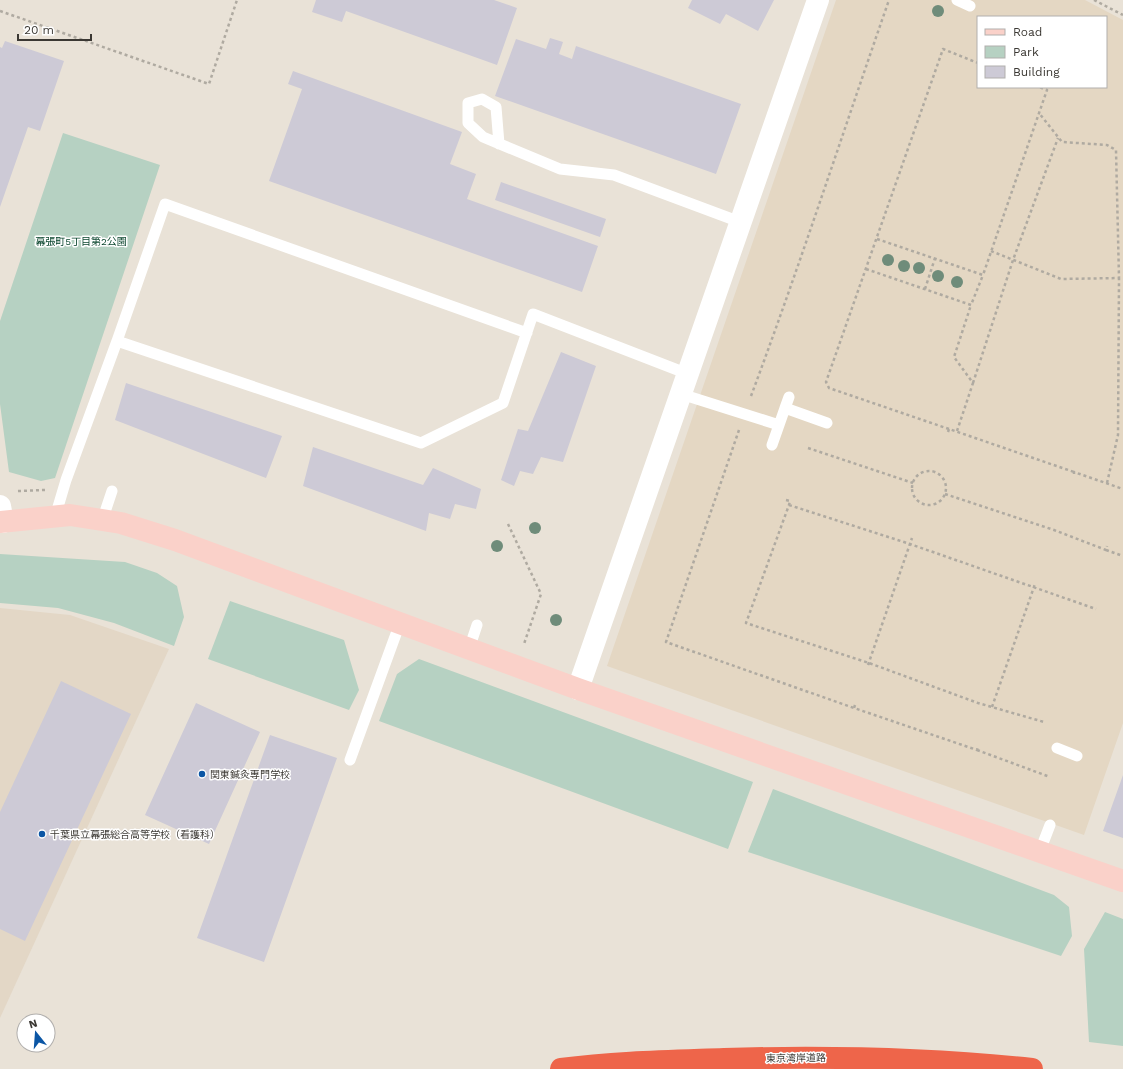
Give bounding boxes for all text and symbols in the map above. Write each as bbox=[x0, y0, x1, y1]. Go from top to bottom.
scale bar bbox=[18, 16, 91, 42]
legend bbox=[977, 16, 1107, 88]
text: 20 m bbox=[24, 23, 54, 37]
text: Road bbox=[1013, 25, 1042, 39]
text: Park bbox=[1013, 45, 1039, 59]
text: Building bbox=[1013, 65, 1060, 79]
park label: 幕張町5丁目第2公園 bbox=[35, 236, 127, 247]
marker: 関東鍼灸専門学校 bbox=[197, 769, 207, 779]
place label: 関東鍼灸専門学校 bbox=[210, 769, 290, 780]
marker: 千葉県立幕張総合高等学校（看護科） bbox=[37, 829, 47, 839]
place label: 千葉県立幕張総合高等学校（看護科） bbox=[50, 829, 220, 840]
north arrow bbox=[16, 1013, 56, 1053]
text: N bbox=[27, 1017, 39, 1031]
street label: 東京湾岸道路 bbox=[766, 1052, 826, 1064]

